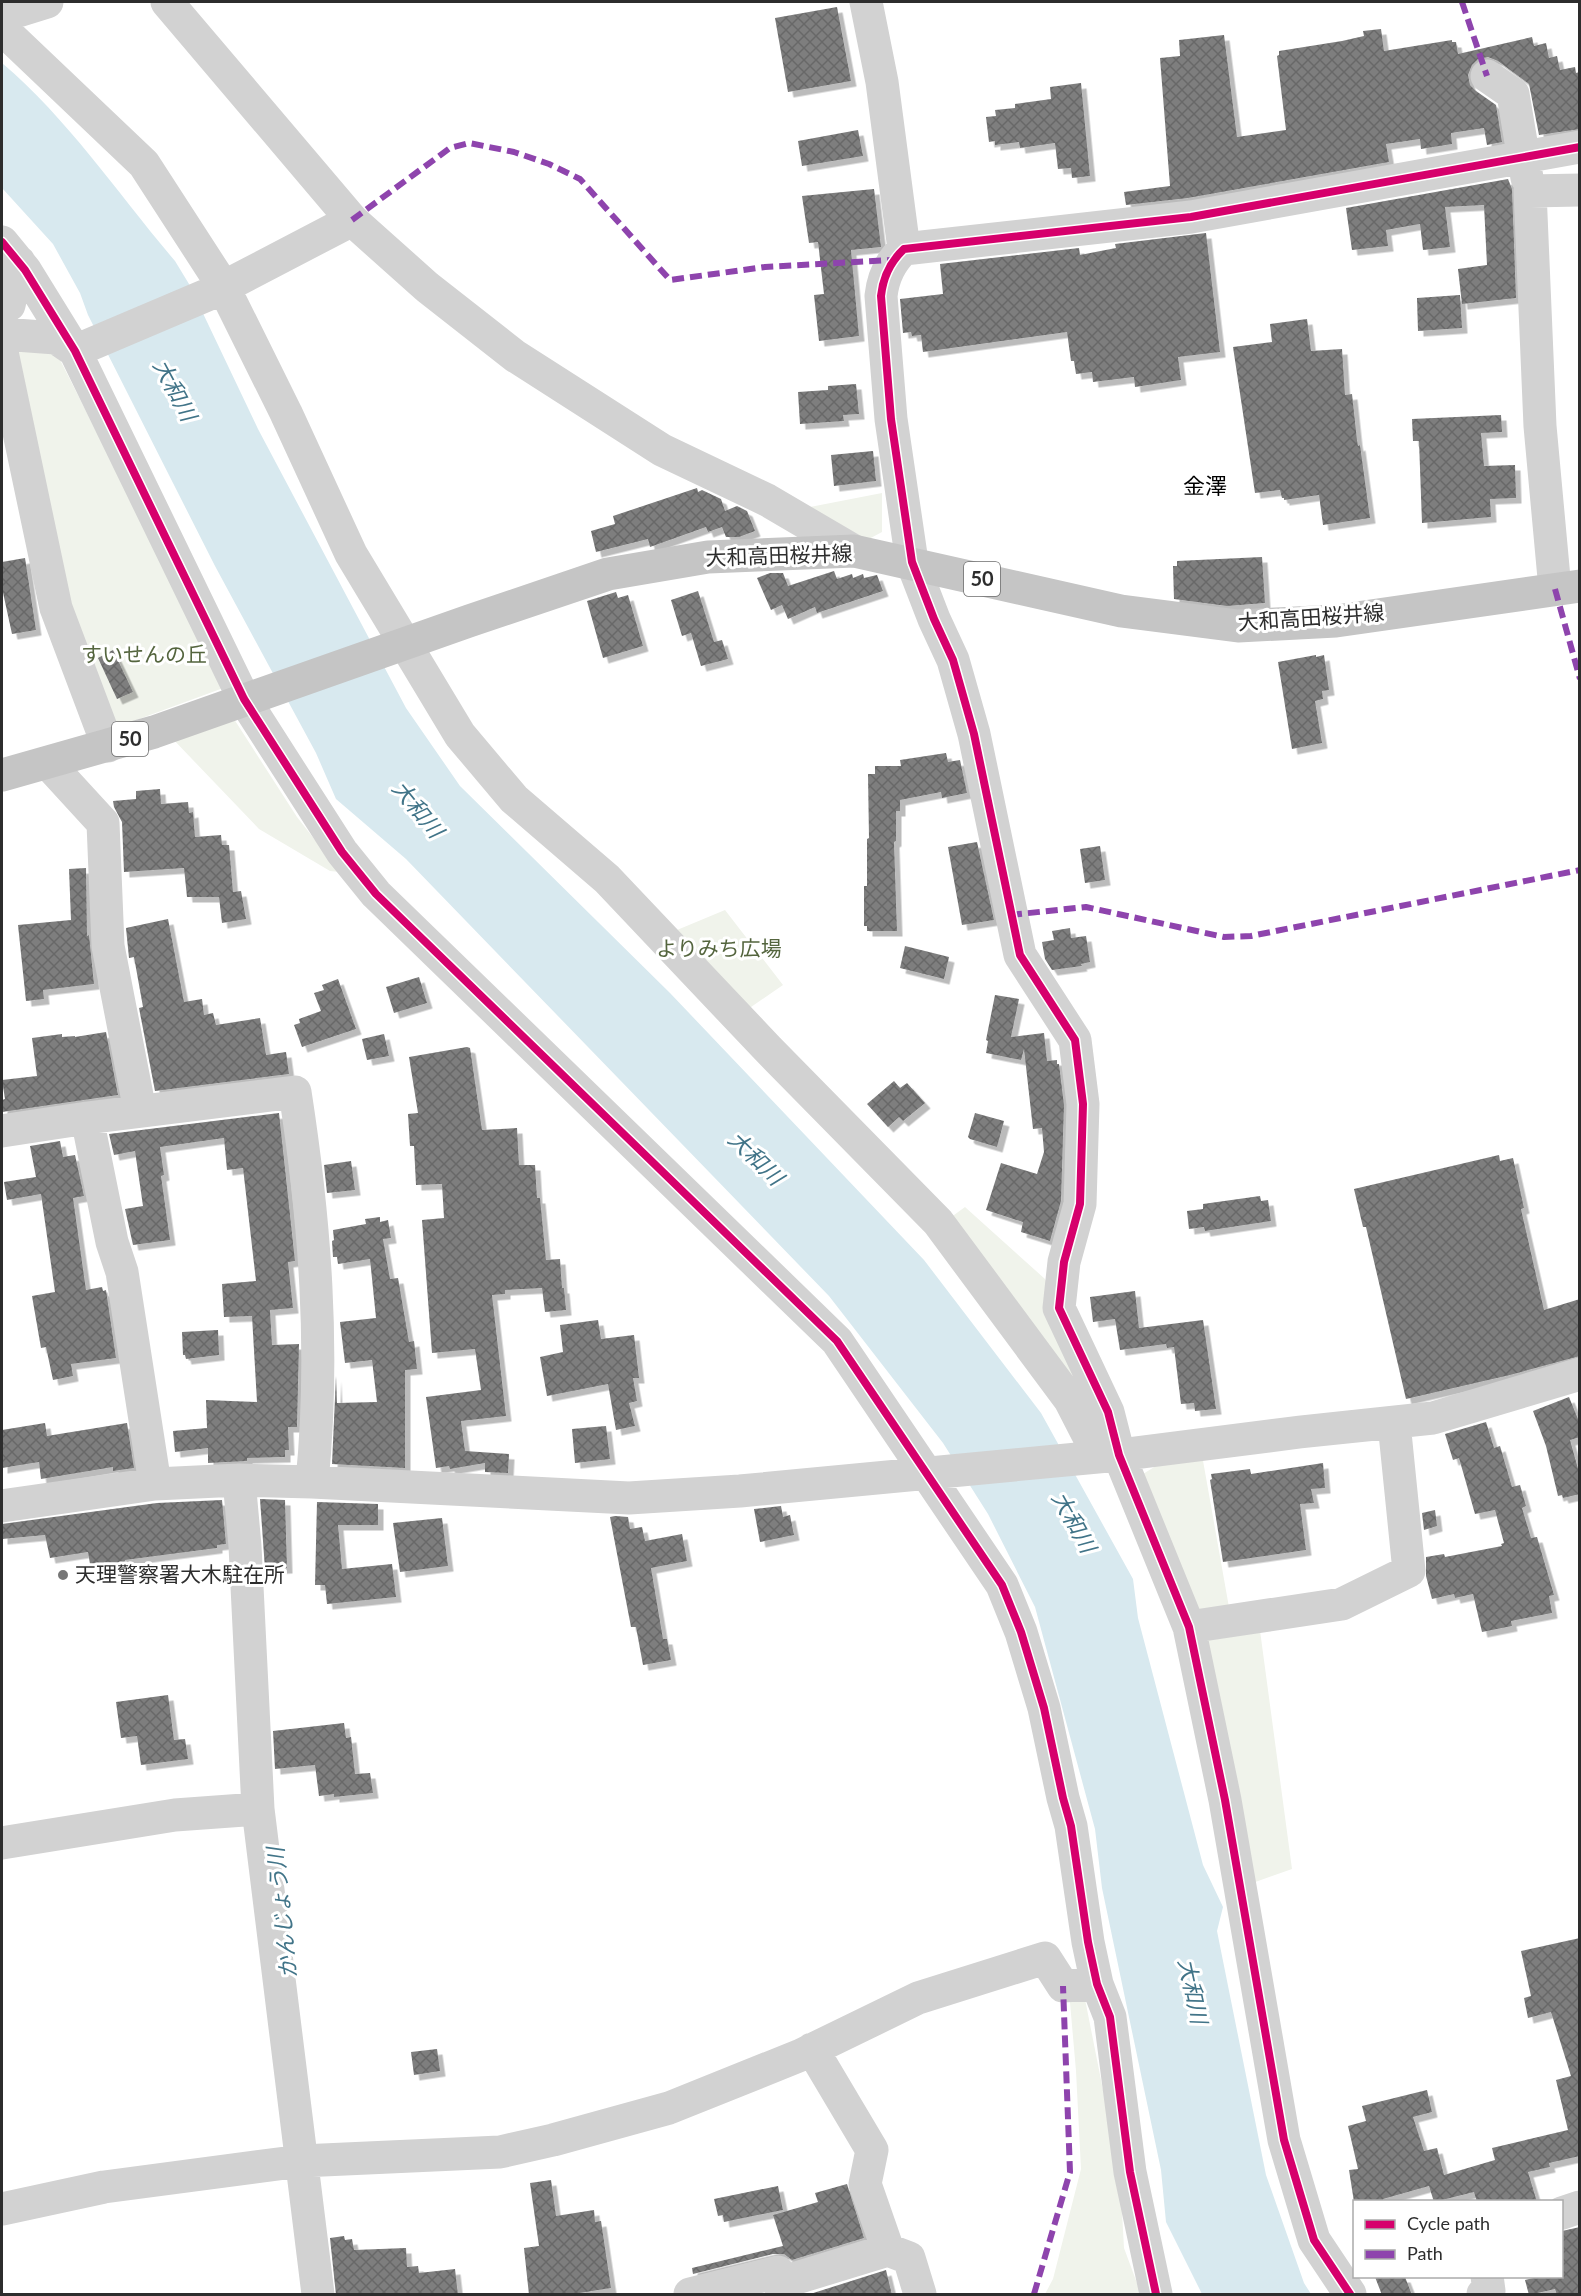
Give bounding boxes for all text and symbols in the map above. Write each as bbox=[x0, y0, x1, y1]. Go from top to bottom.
water label: 大和川 bbox=[148, 354, 204, 427]
district label: 金澤 bbox=[1183, 472, 1227, 499]
street label: 大和高田桜井線 bbox=[705, 539, 853, 570]
road number: 50 bbox=[964, 562, 1000, 596]
street label: 大和高田桜井線 bbox=[1237, 599, 1385, 634]
park label: すいせんの丘 bbox=[81, 641, 207, 666]
road number: 50 bbox=[112, 722, 148, 756]
water label: 大和川 bbox=[387, 775, 451, 844]
park label: よりみち広場 bbox=[656, 935, 782, 960]
water label: 大和川 bbox=[723, 1125, 791, 1192]
water label: 大和川 bbox=[1047, 1486, 1103, 1559]
place label: 天理警察署大木駐在所 bbox=[75, 1561, 285, 1586]
marker: 天理警察署大木駐在所 bbox=[56, 1568, 70, 1582]
water label: かんじょう川 bbox=[261, 1844, 302, 1980]
water label: 大和川 bbox=[1173, 1956, 1214, 2028]
legend bbox=[1353, 2200, 1563, 2278]
text: Cycle path bbox=[1407, 2212, 1490, 2234]
text: Path bbox=[1407, 2242, 1443, 2264]

